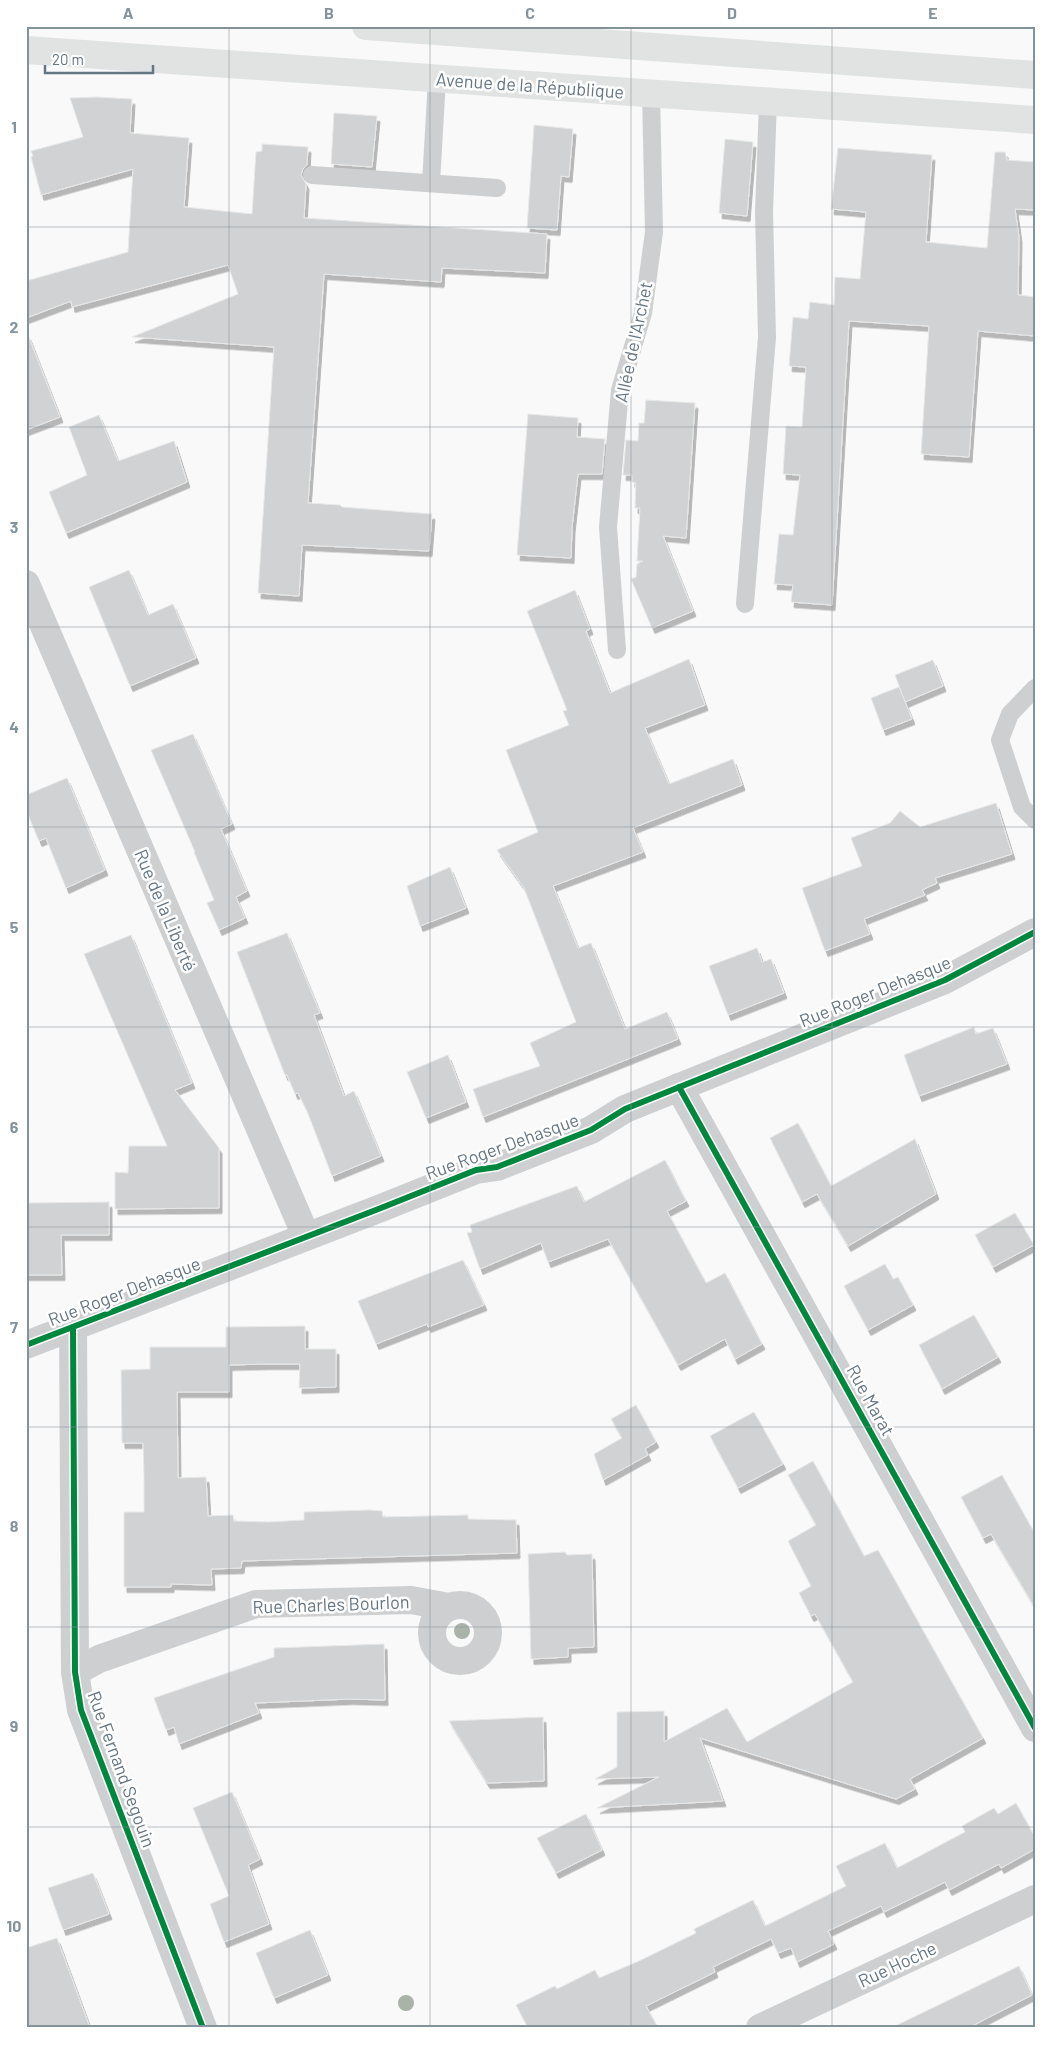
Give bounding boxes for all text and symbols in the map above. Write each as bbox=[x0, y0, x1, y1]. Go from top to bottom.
text: A bbox=[123, 3, 134, 22]
text: B bbox=[324, 3, 334, 22]
text: C bbox=[525, 3, 535, 22]
text: D bbox=[727, 3, 737, 22]
text: E bbox=[928, 3, 938, 22]
scale bar bbox=[45, 42, 152, 74]
text: 20 m bbox=[52, 50, 84, 68]
street label: Avenue de la République bbox=[435, 67, 625, 103]
text: 1 bbox=[11, 117, 17, 136]
street label: Allée de l'Archet bbox=[609, 280, 657, 404]
text: 2 bbox=[10, 317, 19, 336]
text: 3 bbox=[10, 517, 18, 536]
text: 4 bbox=[9, 717, 19, 736]
street label: Rue de la Liberté bbox=[130, 846, 202, 974]
text: 5 bbox=[10, 917, 19, 936]
street label: Rue Roger Dehasque bbox=[796, 951, 954, 1031]
street label: Rue Roger Dehasque bbox=[422, 1108, 582, 1184]
text: 6 bbox=[10, 1117, 19, 1136]
street label: Rue Roger Dehasque bbox=[45, 1252, 203, 1330]
text: 7 bbox=[10, 1317, 18, 1336]
street label: Rue Marat bbox=[842, 1361, 900, 1439]
text: 8 bbox=[10, 1516, 19, 1535]
street label: Rue Charles Bourlon bbox=[252, 1590, 410, 1618]
street label: Rue Fernand Segouin bbox=[83, 1688, 161, 1850]
text: 9 bbox=[10, 1716, 18, 1735]
text: 10 bbox=[7, 1916, 21, 1935]
street label: Rue Hoche bbox=[854, 1936, 940, 1992]

